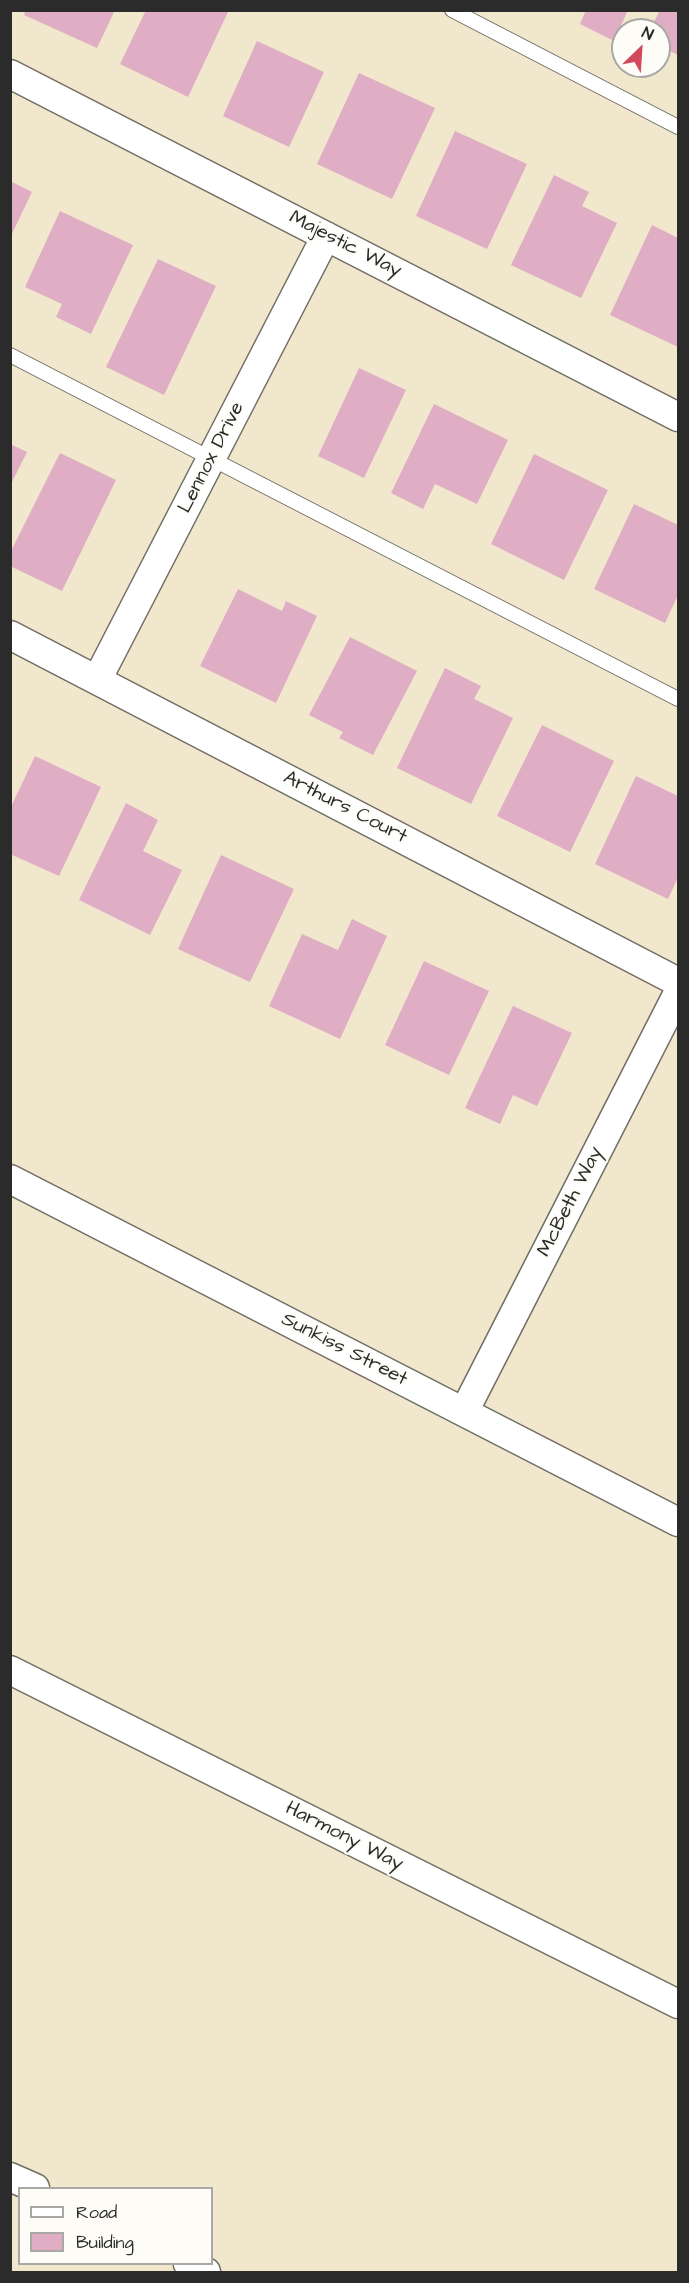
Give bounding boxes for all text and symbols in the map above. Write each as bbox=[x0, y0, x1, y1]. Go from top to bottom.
north arrow bbox=[611, 18, 671, 78]
text: N bbox=[639, 21, 657, 46]
street label: Majestic Way bbox=[285, 206, 405, 284]
street label: Lennox Drive bbox=[174, 398, 250, 518]
street label: Arthurs Court bbox=[279, 766, 411, 850]
street label: McBeth Way bbox=[533, 1143, 609, 1261]
street label: Sunkiss Street bbox=[277, 1308, 411, 1392]
street label: Harmony Way bbox=[281, 1797, 407, 1877]
legend bbox=[18, 2187, 213, 2265]
text: Road bbox=[76, 2200, 117, 2225]
text: Building bbox=[76, 2230, 134, 2255]

